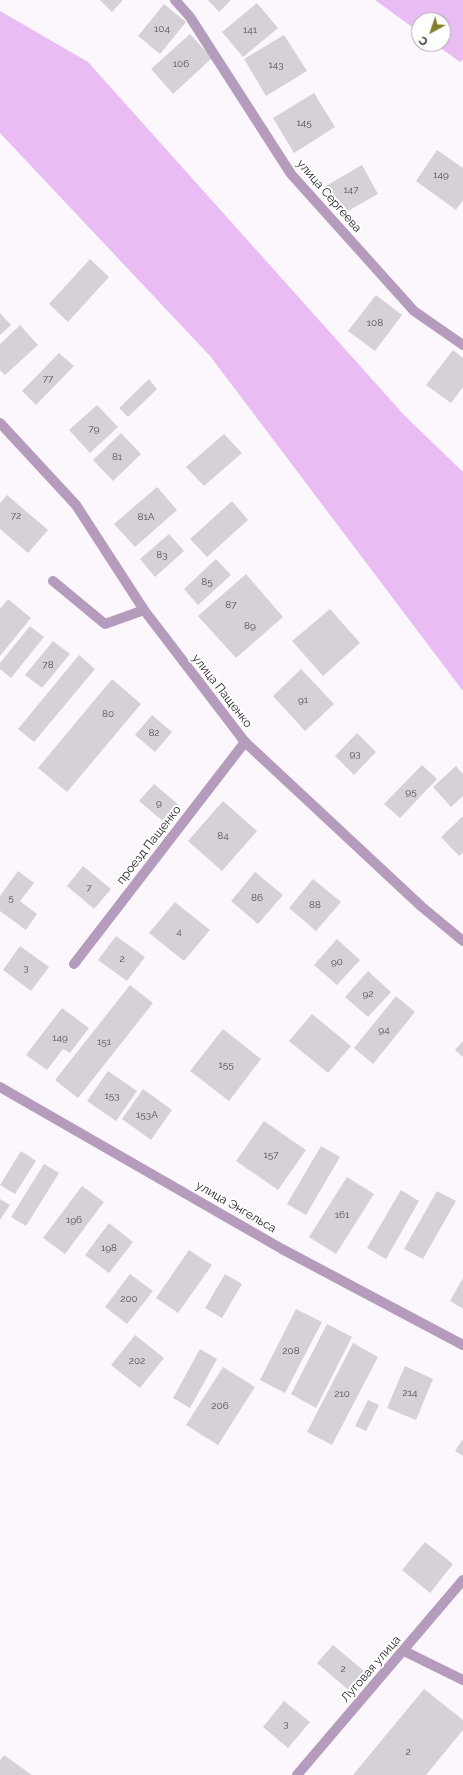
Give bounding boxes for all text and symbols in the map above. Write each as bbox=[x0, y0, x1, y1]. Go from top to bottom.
north arrow bbox=[411, 12, 451, 52]
house number: 104 bbox=[154, 23, 170, 35]
house number: 141 bbox=[243, 24, 257, 36]
text: С bbox=[417, 33, 431, 48]
house number: 106 bbox=[173, 58, 189, 70]
house number: 143 bbox=[268, 59, 284, 71]
house number: 145 bbox=[296, 117, 312, 129]
street label: улица Сергеева bbox=[294, 157, 364, 235]
house number: 149 bbox=[433, 169, 449, 181]
house number: 147 bbox=[343, 184, 359, 196]
house number: 108 bbox=[367, 317, 383, 329]
house number: 77 bbox=[43, 373, 53, 385]
house number: 79 bbox=[88, 423, 100, 435]
house number: 81 bbox=[112, 451, 122, 463]
house number: 72 bbox=[11, 510, 21, 522]
house number: 81А bbox=[138, 511, 154, 523]
house number: 83 bbox=[156, 549, 168, 561]
house number: 85 bbox=[201, 576, 213, 588]
house number: 87 bbox=[225, 599, 237, 611]
house number: 89 bbox=[244, 620, 256, 632]
street label: улица Пащенко bbox=[189, 651, 255, 731]
house number: 78 bbox=[42, 659, 54, 671]
house number: 91 bbox=[298, 694, 308, 706]
house number: 80 bbox=[102, 708, 114, 720]
house number: 82 bbox=[148, 727, 160, 739]
house number: 93 bbox=[349, 748, 361, 760]
house number: 95 bbox=[405, 786, 417, 798]
house number: 9 bbox=[156, 797, 162, 809]
street label: проезд Пащенко bbox=[114, 803, 184, 887]
house number: 84 bbox=[217, 830, 229, 842]
house number: 7 bbox=[86, 882, 92, 894]
house number: 5 bbox=[8, 892, 14, 904]
house number: 86 bbox=[251, 892, 263, 904]
house number: 88 bbox=[309, 899, 321, 911]
house number: 4 bbox=[176, 926, 182, 938]
house number: 2 bbox=[119, 953, 125, 965]
house number: 90 bbox=[331, 956, 343, 968]
house number: 3 bbox=[23, 962, 29, 974]
house number: 92 bbox=[362, 988, 374, 1000]
house number: 94 bbox=[378, 1024, 390, 1036]
house number: 149 bbox=[52, 1032, 68, 1044]
house number: 151 bbox=[97, 1036, 111, 1048]
house number: 155 bbox=[218, 1059, 234, 1071]
house number: 153 bbox=[104, 1090, 120, 1102]
house number: 153А bbox=[136, 1109, 158, 1121]
house number: 157 bbox=[263, 1149, 279, 1161]
street label: улица Энгельса bbox=[193, 1178, 279, 1236]
house number: 161 bbox=[335, 1209, 349, 1221]
house number: 196 bbox=[66, 1214, 82, 1226]
house number: 198 bbox=[101, 1242, 117, 1254]
house number: 200 bbox=[120, 1293, 138, 1305]
house number: 208 bbox=[282, 1345, 300, 1357]
house number: 202 bbox=[129, 1355, 145, 1367]
house number: 214 bbox=[403, 1387, 417, 1399]
house number: 210 bbox=[334, 1388, 350, 1400]
house number: 206 bbox=[211, 1400, 229, 1412]
street label: Луговая улица bbox=[338, 1633, 404, 1705]
house number: 2 bbox=[340, 1663, 346, 1675]
house number: 3 bbox=[283, 1718, 289, 1730]
house number: 2 bbox=[405, 1746, 411, 1758]

